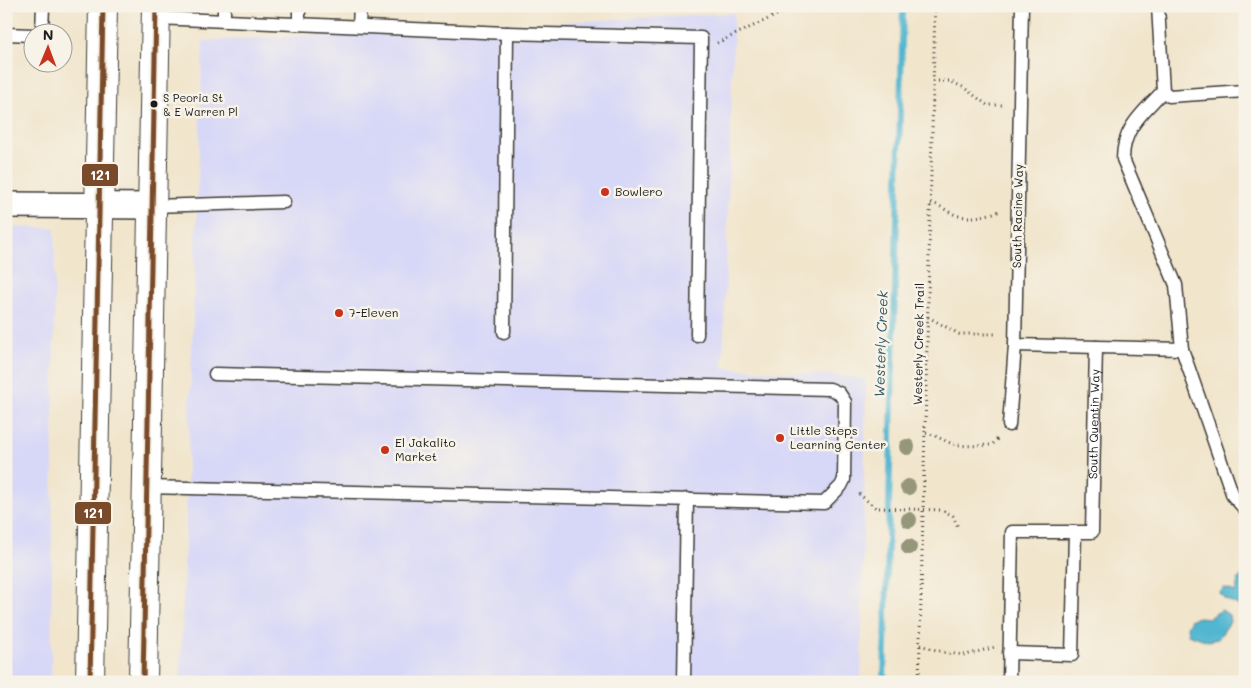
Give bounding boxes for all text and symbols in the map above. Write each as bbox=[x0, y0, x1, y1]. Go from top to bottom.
north arrow bbox=[22, 22, 72, 72]
text: N bbox=[43, 25, 54, 44]
place label: S Peoria St & E Warren Pl bbox=[163, 90, 238, 119]
marker: S Peoria St & E Warren Pl bbox=[149, 99, 159, 109]
line badge: 121 bbox=[81, 163, 119, 187]
street label: South Racine Way bbox=[1008, 164, 1026, 268]
text: 121 bbox=[90, 165, 110, 184]
place label: Bowlero bbox=[615, 183, 662, 199]
marker: Bowlero bbox=[599, 186, 611, 198]
street label: Westerly Creek Trail bbox=[909, 283, 927, 405]
water label: Westerly Creek bbox=[869, 290, 892, 398]
place label: 7-Eleven bbox=[349, 304, 398, 320]
marker: 7-Eleven bbox=[333, 307, 345, 319]
street label: South Quentin Way bbox=[1084, 369, 1103, 479]
place label: Little Steps Learning Center bbox=[790, 422, 886, 452]
marker: Little Steps Learning Center bbox=[774, 432, 786, 444]
place label: El Jakalito Market bbox=[395, 434, 456, 464]
marker: El Jakalito Market bbox=[379, 444, 391, 456]
line badge: 121 bbox=[74, 501, 112, 525]
text: 121 bbox=[83, 503, 103, 522]

